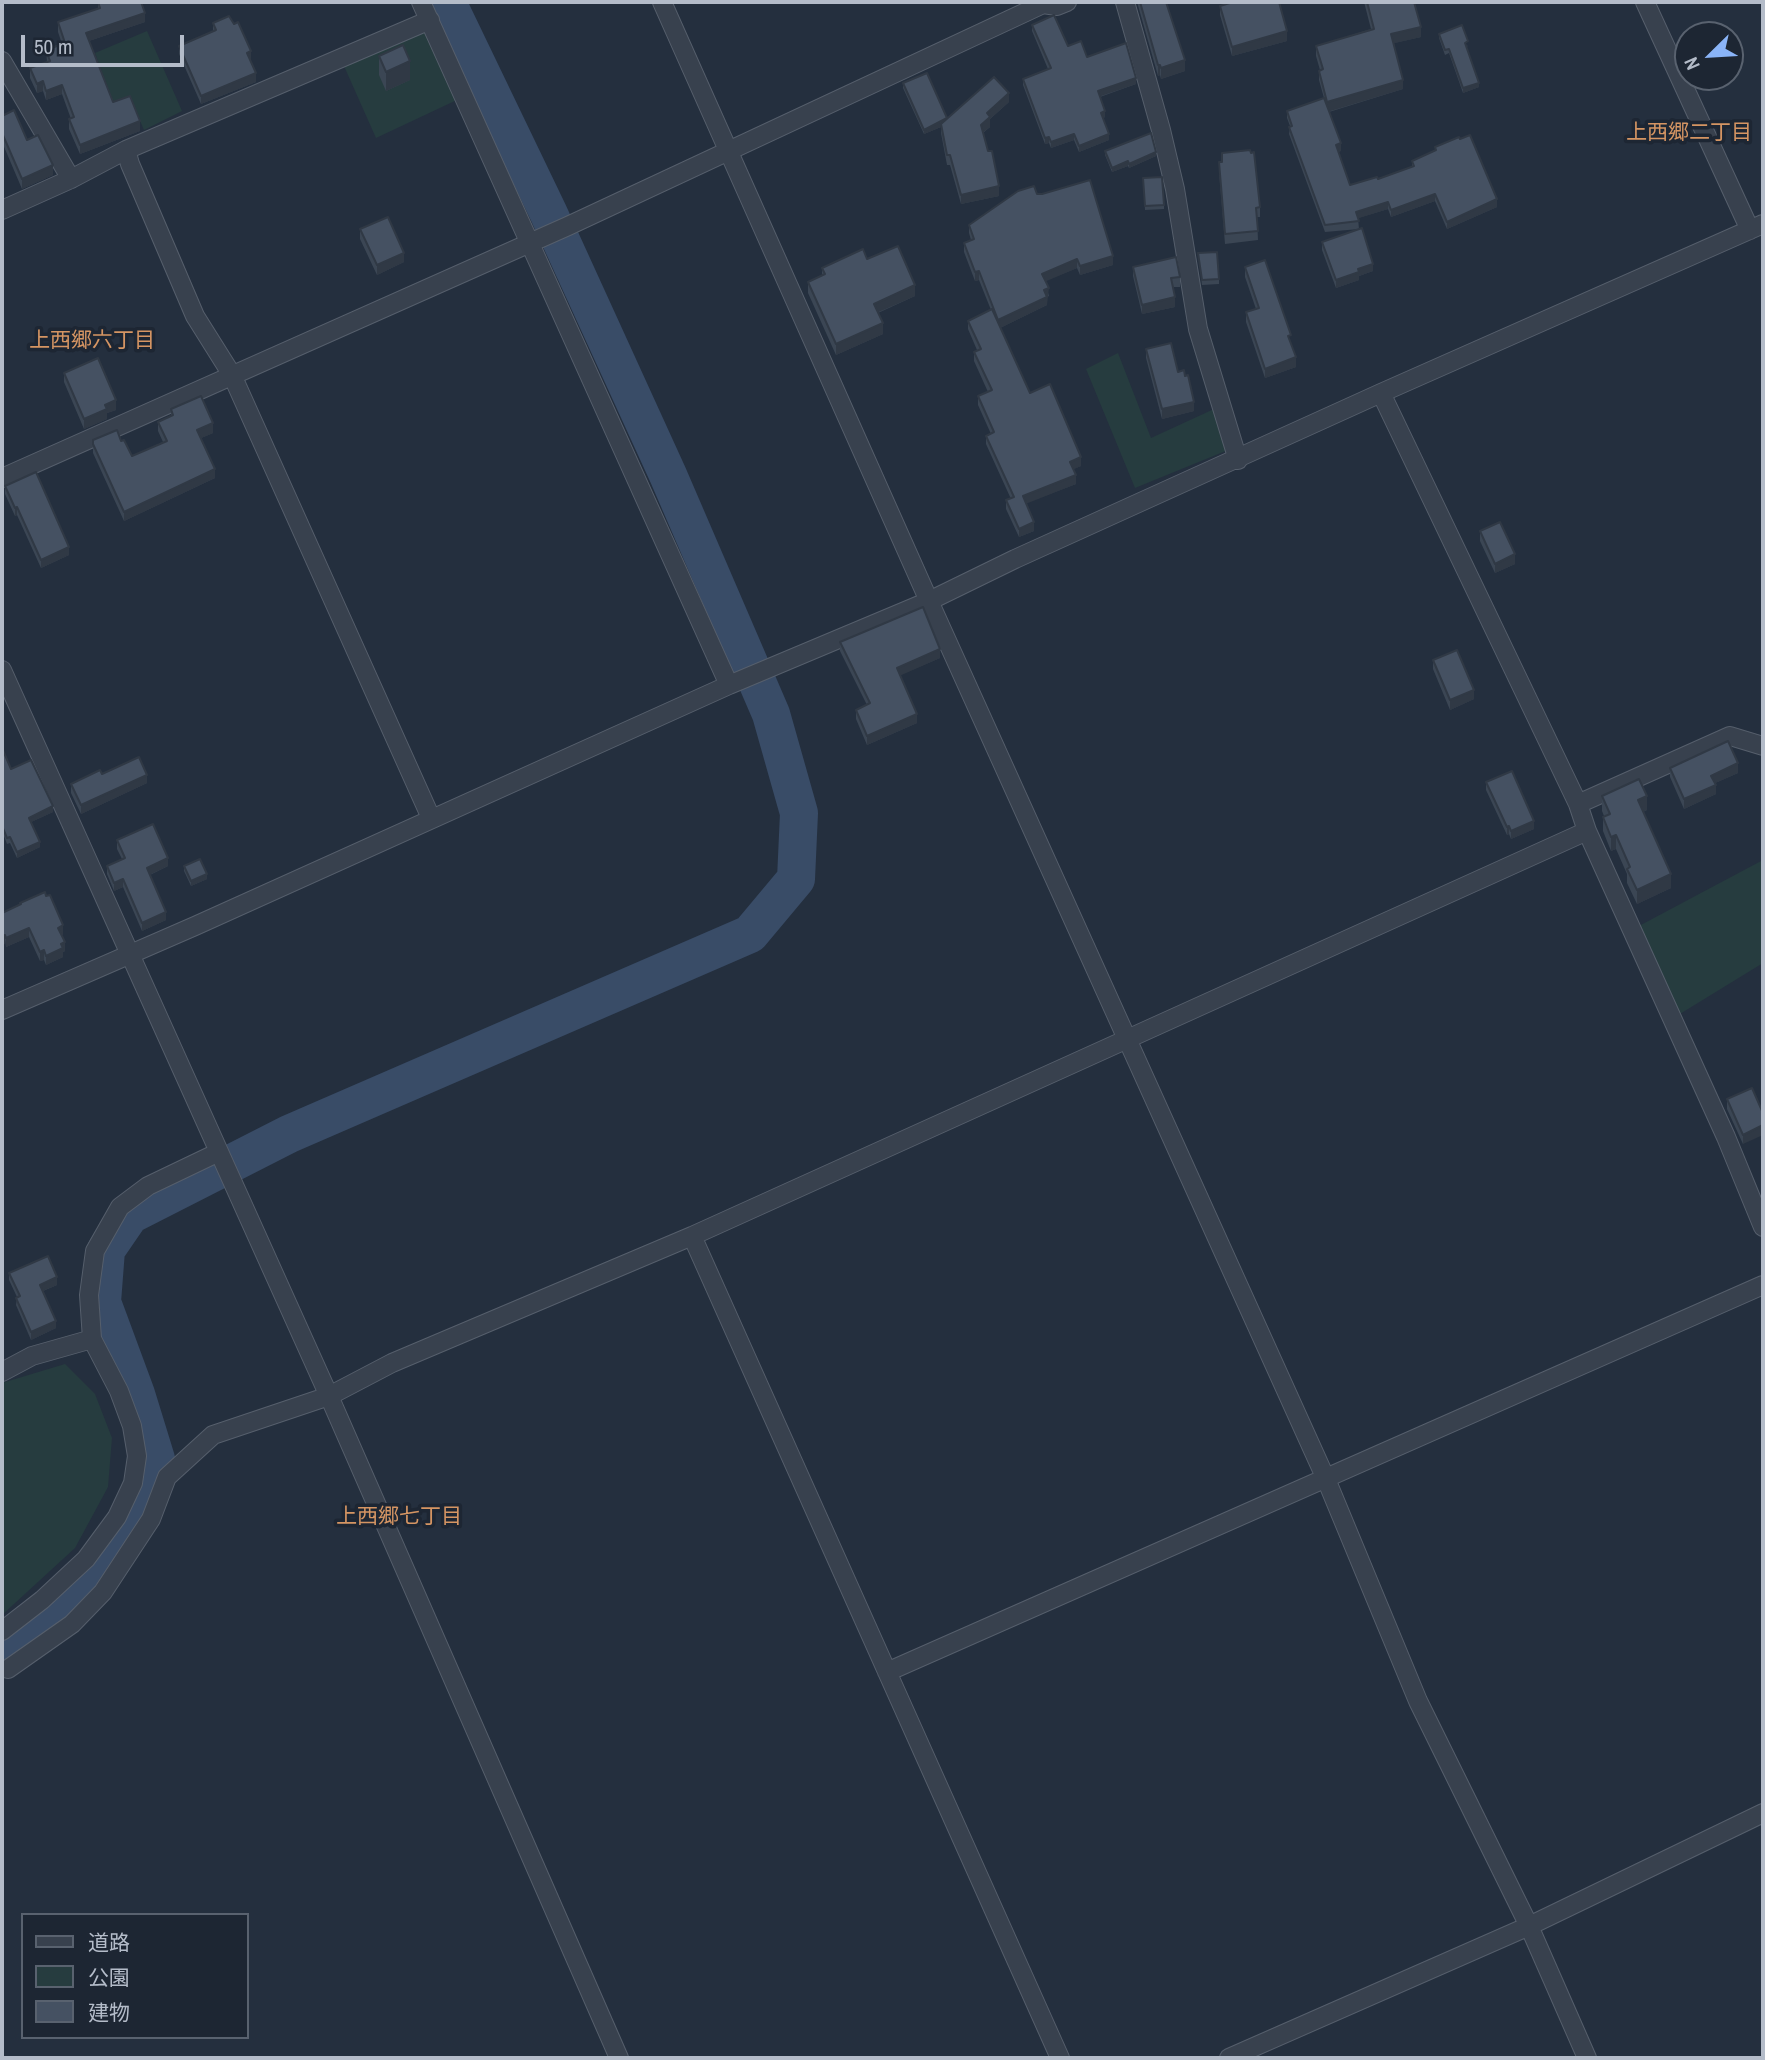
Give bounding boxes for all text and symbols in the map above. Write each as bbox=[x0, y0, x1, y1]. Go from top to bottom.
scale bar bbox=[24, 21, 187, 65]
north arrow bbox=[1674, 21, 1744, 91]
text: 50 m bbox=[34, 32, 72, 61]
text: N bbox=[1677, 53, 1706, 74]
district label: 上西郷二丁目 bbox=[1626, 120, 1752, 146]
district label: 上西郷六丁目 bbox=[29, 328, 155, 354]
district label: 上西郷七丁目 bbox=[336, 1504, 462, 1530]
legend bbox=[21, 1913, 248, 2039]
text: 道路 bbox=[88, 1928, 130, 1957]
text: 公園 bbox=[88, 1963, 130, 1992]
text: 建物 bbox=[88, 1998, 130, 2027]

